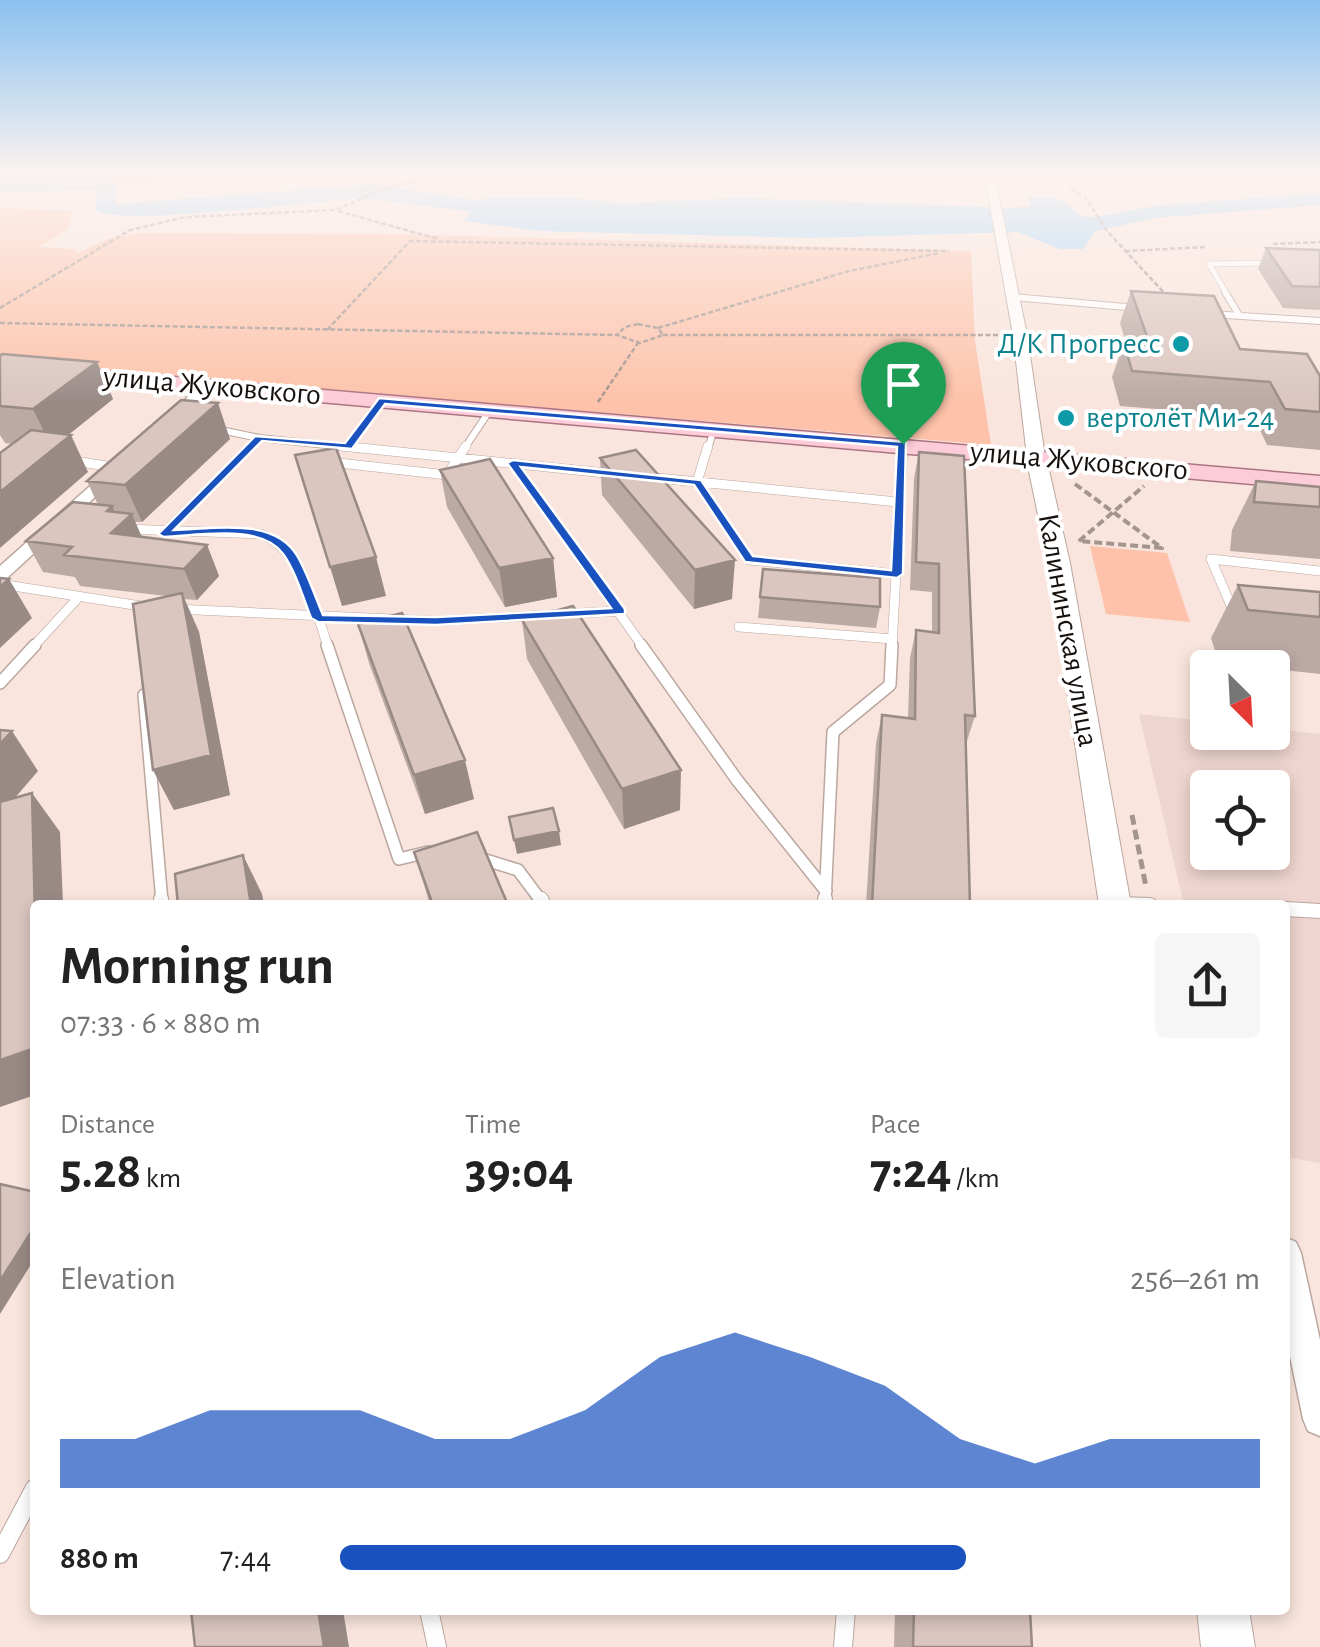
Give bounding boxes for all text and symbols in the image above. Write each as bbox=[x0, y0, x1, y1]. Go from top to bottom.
place label: Д/К Прогресс bbox=[998, 329, 1161, 359]
marker: Д/К Прогресс bbox=[1170, 333, 1192, 355]
pin bbox=[861, 342, 946, 445]
icon: arrive bbox=[876, 357, 931, 412]
street label: улица Жуковского bbox=[101, 361, 322, 410]
place label: вертолёт Ми-24 bbox=[1086, 403, 1274, 433]
marker: вертолёт Ми-24 bbox=[1055, 407, 1077, 429]
street label: улица Жуковского bbox=[968, 436, 1189, 485]
street label: Калининская улица bbox=[1033, 511, 1103, 749]
north arrow bbox=[1190, 650, 1290, 750]
map controls bbox=[1190, 650, 1290, 870]
button: locate bbox=[1190, 770, 1290, 870]
button: share bbox=[1155, 933, 1260, 1038]
text: Morning run bbox=[60, 939, 334, 994]
text: 07:33 · 6 × 880 m bbox=[60, 1007, 261, 1039]
text: Distance bbox=[60, 1111, 155, 1139]
text: Time bbox=[465, 1111, 521, 1139]
text: Pace bbox=[870, 1111, 920, 1139]
text: 5.28 bbox=[60, 1147, 141, 1197]
text: 39:04 bbox=[465, 1147, 573, 1197]
text: 7:24 bbox=[870, 1147, 952, 1197]
text: km bbox=[141, 1165, 181, 1193]
text: /km bbox=[952, 1165, 1000, 1193]
text: Elevation bbox=[60, 1263, 176, 1295]
text: 256–261 m bbox=[1130, 1263, 1260, 1295]
text: 880 m bbox=[60, 1542, 139, 1574]
text: 7:44 bbox=[220, 1542, 271, 1574]

